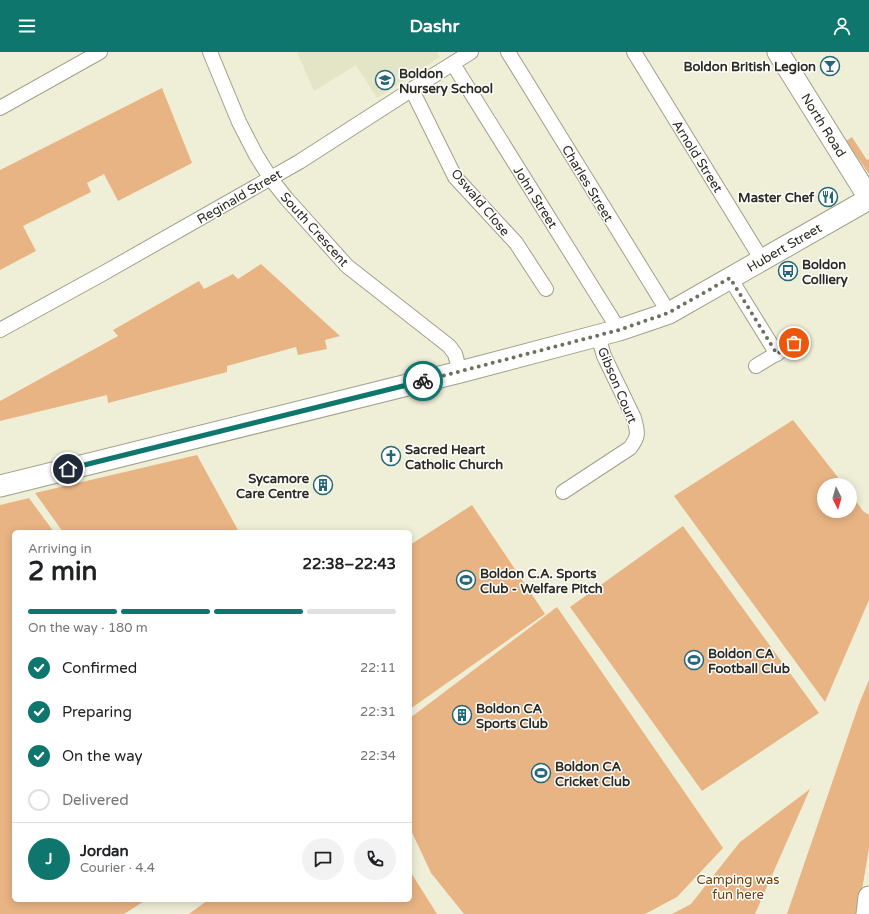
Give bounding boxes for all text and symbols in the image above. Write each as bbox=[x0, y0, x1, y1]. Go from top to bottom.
icon: menu bbox=[16, 15, 38, 37]
text: Dashr bbox=[410, 15, 459, 37]
icon: person bbox=[831, 15, 853, 37]
bar icon: Boldon British Legion bbox=[819, 55, 841, 77]
place label: Boldon British Legion bbox=[684, 59, 816, 75]
place label: Boldon Nursery School bbox=[399, 66, 493, 97]
school or university icon: Boldon Nursery School bbox=[374, 69, 396, 91]
street label: North Road bbox=[797, 91, 849, 160]
street label: Arnold Street bbox=[669, 117, 726, 196]
street label: Charles Street bbox=[558, 142, 616, 225]
street label: John Street bbox=[510, 163, 561, 232]
street label: Reginald Street bbox=[194, 166, 285, 228]
street label: Oswald Close bbox=[447, 166, 513, 239]
restaurant icon: Master Chef bbox=[817, 186, 839, 208]
street label: South Crescent bbox=[277, 189, 352, 270]
place label: Master Chef bbox=[738, 190, 815, 206]
street label: Hubert Street bbox=[744, 220, 825, 276]
place label: Boldon Colliery bbox=[802, 257, 848, 288]
bus stop icon: Boldon Colliery bbox=[777, 260, 799, 282]
pin bbox=[777, 326, 811, 360]
icon: bag bbox=[783, 332, 805, 354]
street label: Gibson Court bbox=[594, 345, 640, 426]
courier bbox=[403, 361, 443, 401]
icon: bike bbox=[412, 370, 434, 392]
place label: Sacred Heart Catholic Church bbox=[405, 442, 503, 473]
church icon: Sacred Heart Catholic Church bbox=[380, 445, 402, 467]
pin bbox=[51, 452, 85, 486]
icon: home bbox=[57, 458, 79, 480]
place label: Sycamore Care Centre bbox=[236, 471, 310, 502]
building icon: Sycamore Care Centre bbox=[312, 474, 334, 496]
north arrow bbox=[817, 478, 857, 518]
map controls bbox=[817, 478, 857, 518]
text: Arriving in bbox=[28, 541, 92, 557]
text: 22:38–22:43 bbox=[303, 555, 396, 573]
text: 2 min bbox=[28, 556, 97, 587]
place label: Boldon C.A. Sports Club - Welfare Pitch bbox=[480, 566, 603, 597]
sports icon: Boldon C.A. Sports Club - Welfare Pitch bbox=[455, 569, 477, 591]
text: On the way · 180 m bbox=[28, 620, 148, 636]
place label: Boldon CA Football Club bbox=[708, 646, 790, 677]
sports icon: Boldon CA Football Club bbox=[683, 649, 705, 671]
icon: check bbox=[28, 657, 50, 679]
text: Confirmed bbox=[62, 659, 137, 677]
text: 22:11 bbox=[360, 660, 396, 676]
icon: check bbox=[28, 701, 50, 723]
place label: Boldon CA Sports Club bbox=[476, 701, 548, 732]
text: Preparing bbox=[62, 703, 132, 721]
text: 22:31 bbox=[360, 704, 396, 720]
building icon: Boldon CA Sports Club bbox=[451, 704, 473, 726]
icon: check bbox=[28, 745, 50, 767]
text: On the way bbox=[62, 747, 142, 765]
text: 22:34 bbox=[360, 748, 396, 764]
place label: Boldon CA Cricket Club bbox=[555, 759, 630, 790]
sports icon: Boldon CA Cricket Club bbox=[530, 762, 552, 784]
text: Delivered bbox=[62, 791, 129, 809]
button: chat bbox=[302, 838, 344, 880]
button: phone bbox=[354, 838, 396, 880]
text: Jordan bbox=[80, 842, 129, 860]
text: J bbox=[46, 850, 53, 868]
text: Courier · 4.4 bbox=[80, 860, 155, 876]
park label: Camping was fun here bbox=[697, 872, 779, 903]

